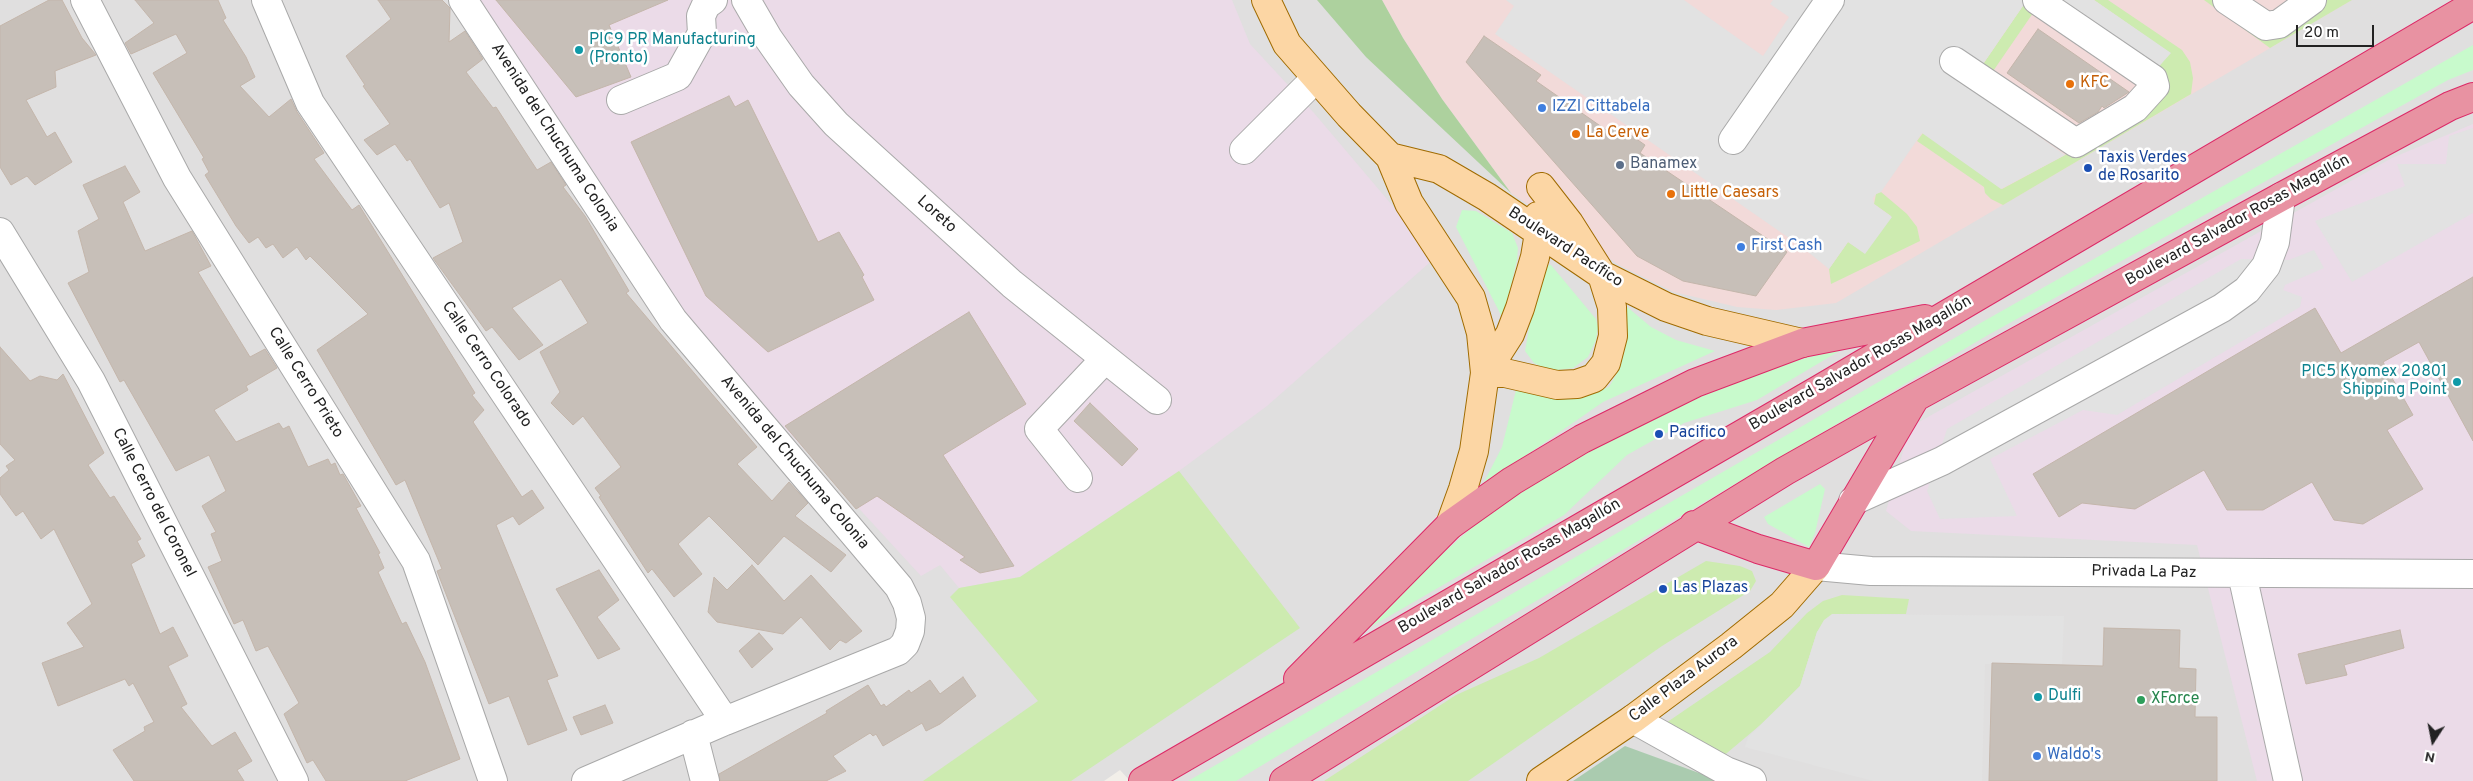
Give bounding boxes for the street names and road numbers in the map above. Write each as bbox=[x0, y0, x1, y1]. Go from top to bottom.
street label: Avenida del Chuchuma Colonia bbox=[486, 40, 622, 236]
street label: Boulevard Salvador Rosas Magallón bbox=[2122, 151, 2354, 291]
street label: Loreto bbox=[912, 192, 960, 238]
street label: Boulevard Pacífico bbox=[1504, 204, 1626, 292]
street label: Boulevard Salvador Rosas Magallón bbox=[1746, 292, 1976, 436]
street label: Calle Cerro Colorado bbox=[437, 298, 535, 432]
street label: Calle Cerro Prieto bbox=[263, 324, 347, 442]
street label: Avenida del Chuchuma Colonia bbox=[716, 372, 872, 554]
street label: Calle Cerro del Coronel bbox=[107, 425, 199, 581]
street label: Boulevard Salvador Rosas Magallón bbox=[1395, 495, 1625, 639]
street label: Privada La Paz bbox=[2091, 562, 2197, 584]
street label: Calle Plaza Aurora bbox=[1626, 633, 1742, 727]

